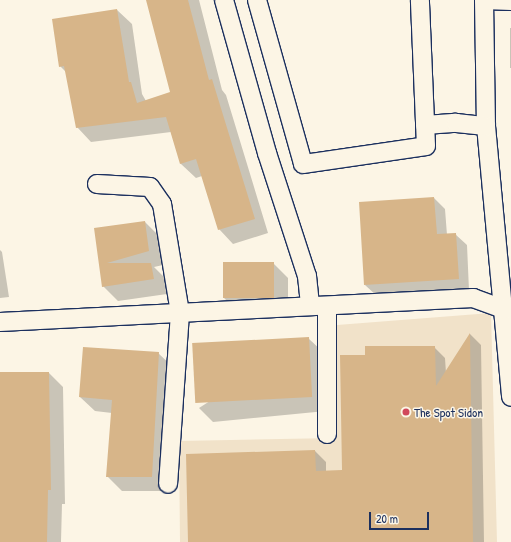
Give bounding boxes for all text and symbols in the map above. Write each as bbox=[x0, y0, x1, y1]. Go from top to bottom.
place label: The Spot Sidon bbox=[414, 404, 483, 420]
marker: The Spot Sidon bbox=[401, 407, 411, 417]
scale bar bbox=[371, 504, 431, 530]
text: 20 m bbox=[376, 510, 398, 527]

